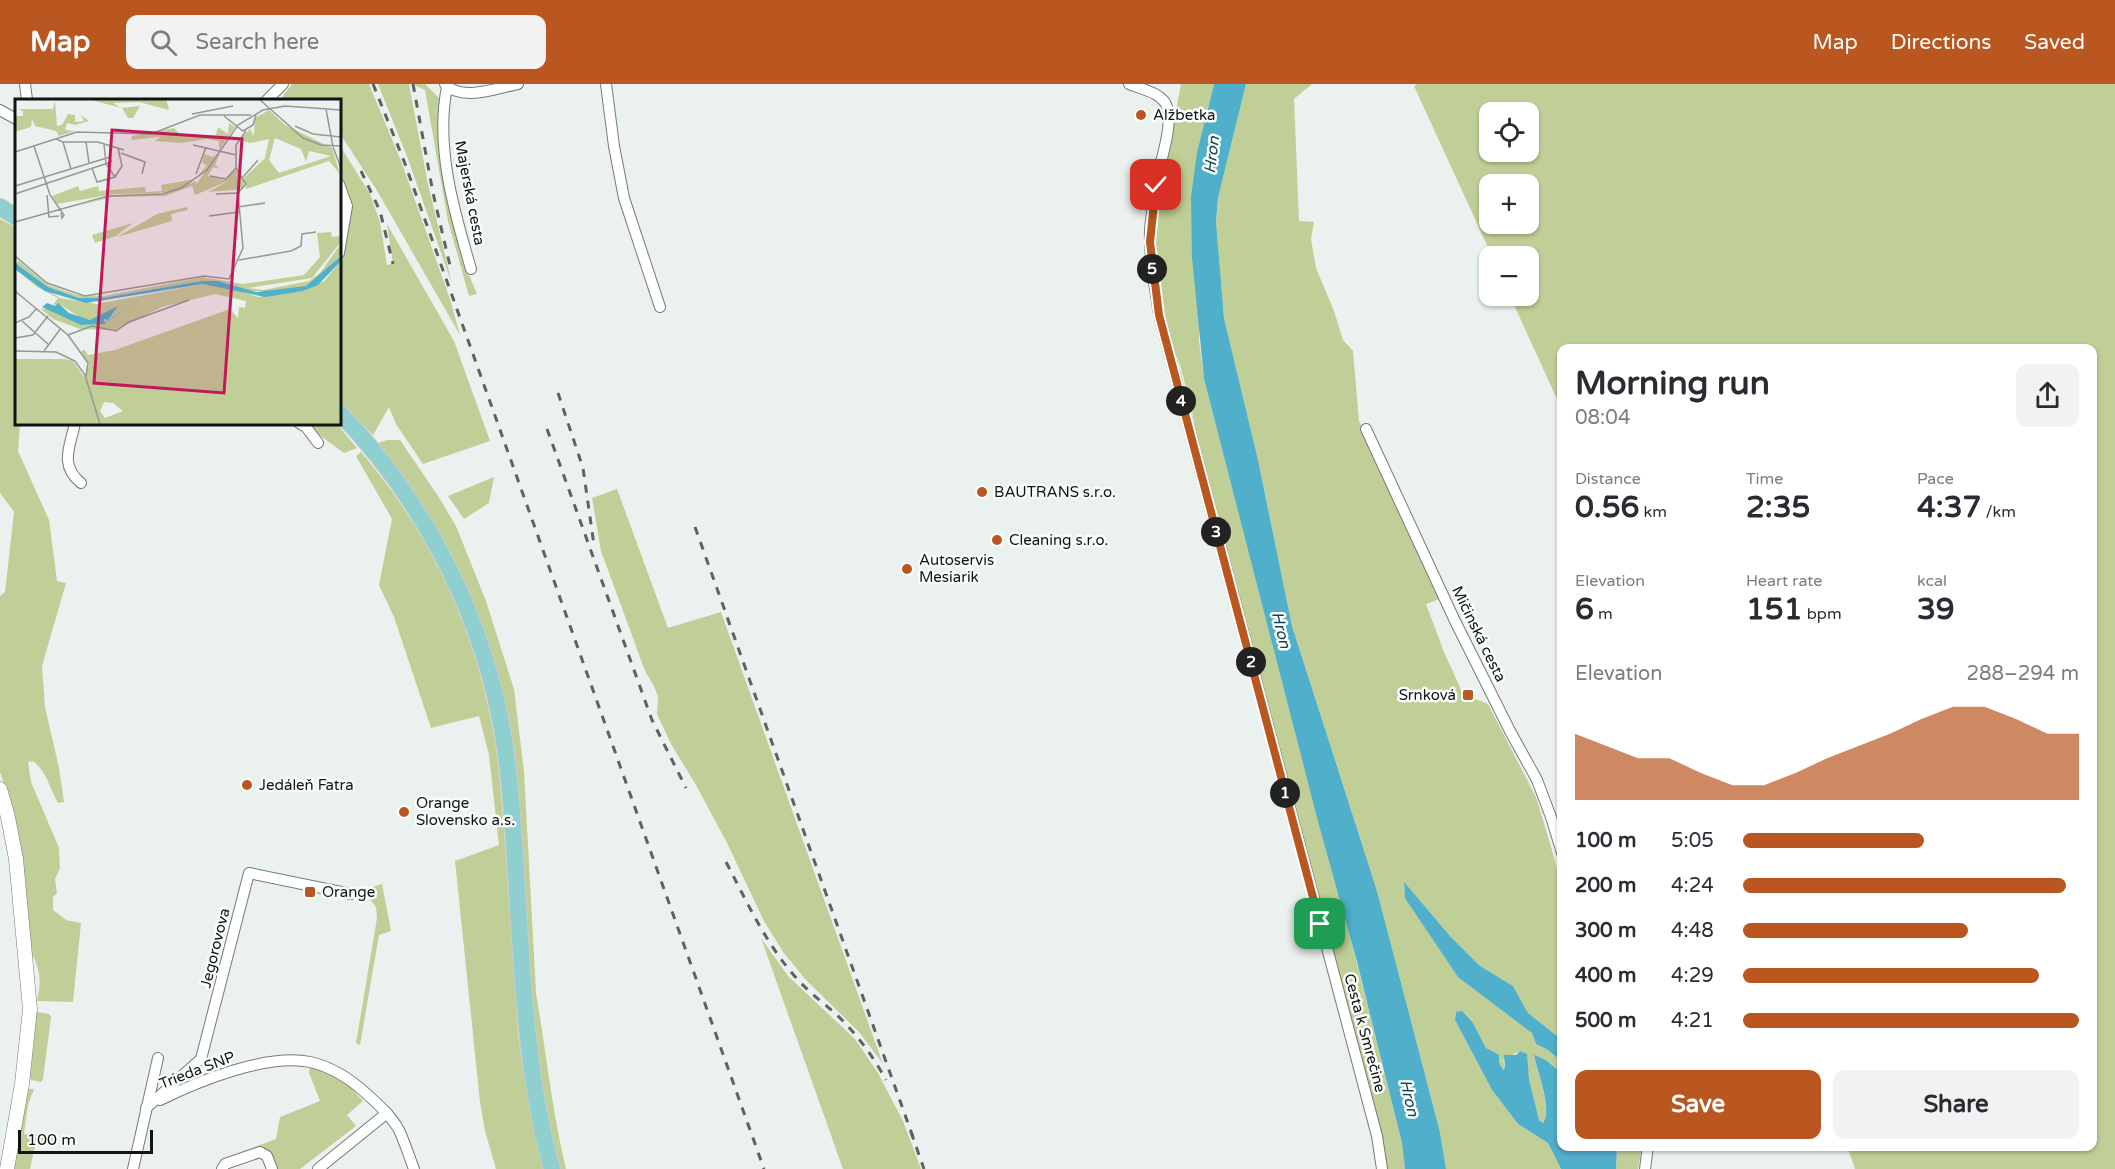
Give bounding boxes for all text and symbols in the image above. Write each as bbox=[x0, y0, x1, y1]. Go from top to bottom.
search box bbox=[126, 15, 546, 69]
text: Map bbox=[30, 25, 90, 59]
icon: search bbox=[147, 26, 180, 59]
text: Search here bbox=[195, 29, 319, 55]
text: Map bbox=[1812, 30, 1858, 55]
text: Directions bbox=[1891, 30, 1991, 55]
text: Saved bbox=[2024, 30, 2085, 55]
inset map bbox=[15, 99, 340, 424]
map controls bbox=[1479, 102, 1539, 306]
button: locate bbox=[1479, 102, 1539, 162]
place label: Alžbetka bbox=[1153, 106, 1215, 124]
marker: Alžbetka bbox=[1134, 108, 1148, 122]
water label: Hron bbox=[1200, 134, 1224, 175]
street label: Majerská cesta bbox=[451, 139, 489, 247]
pin bbox=[1130, 159, 1181, 210]
icon: check bbox=[1139, 168, 1172, 201]
button: + bbox=[1479, 174, 1539, 234]
button: − bbox=[1479, 246, 1539, 306]
pin: 5 bbox=[1137, 254, 1167, 284]
text: 5 bbox=[1147, 259, 1157, 279]
text: Morning run bbox=[1575, 364, 1770, 403]
button: share bbox=[2016, 364, 2079, 427]
pin: 4 bbox=[1166, 386, 1196, 416]
text: 4 bbox=[1176, 391, 1186, 411]
text: 08:04 bbox=[1575, 406, 1630, 430]
text: Distance bbox=[1575, 469, 1641, 489]
text: Time bbox=[1746, 469, 1783, 489]
text: Pace bbox=[1917, 469, 1954, 489]
place label: BAUTRANS s.r.o. bbox=[994, 483, 1116, 501]
marker: BAUTRANS s.r.o. bbox=[975, 485, 989, 499]
text: 0.56 bbox=[1575, 489, 1639, 526]
text: 2:35 bbox=[1746, 489, 1810, 526]
text: 4:37 bbox=[1917, 489, 1981, 526]
text: km bbox=[1639, 502, 1667, 522]
text: /km bbox=[1981, 502, 2016, 522]
pin: 3 bbox=[1201, 517, 1231, 547]
text: 3 bbox=[1211, 522, 1221, 542]
place label: Cleaning s.r.o. bbox=[1009, 531, 1108, 549]
marker: Cleaning s.r.o. bbox=[990, 533, 1004, 547]
place label: Autoservis Mesiarik bbox=[919, 551, 994, 586]
marker: Autoservis Mesiarik bbox=[900, 562, 914, 576]
text: Elevation bbox=[1575, 571, 1645, 591]
text: Heart rate bbox=[1746, 571, 1822, 591]
text: kcal bbox=[1917, 571, 1947, 591]
street label: Mičinská cesta bbox=[1448, 583, 1510, 685]
text: 6 bbox=[1575, 591, 1594, 628]
text: 151 bbox=[1746, 591, 1803, 628]
text: 39 bbox=[1917, 591, 1955, 628]
text: m bbox=[1594, 604, 1613, 624]
text: bpm bbox=[1803, 604, 1842, 624]
water label: Hron bbox=[1267, 609, 1296, 652]
pin: 2 bbox=[1236, 647, 1266, 677]
text: 2 bbox=[1246, 652, 1256, 672]
text: Elevation bbox=[1575, 662, 1662, 686]
text: 288–294 m bbox=[1966, 662, 2079, 686]
place label: Srnková bbox=[1399, 686, 1456, 704]
marker: Srnková bbox=[1461, 688, 1475, 702]
place label: Jedáleň Fatra bbox=[259, 776, 354, 794]
marker: Jedáleň Fatra bbox=[240, 778, 254, 792]
pin: 1 bbox=[1270, 778, 1300, 808]
text: 1 bbox=[1280, 783, 1290, 803]
place label: Orange Slovensko a.s. bbox=[416, 794, 515, 829]
marker: Orange Slovensko a.s. bbox=[397, 805, 411, 819]
text: 100 m bbox=[1575, 829, 1636, 853]
text: 5:05 bbox=[1671, 829, 1714, 853]
text: 200 m bbox=[1575, 874, 1636, 898]
text: 4:24 bbox=[1671, 874, 1714, 898]
place label: Orange bbox=[322, 883, 375, 901]
marker: Orange bbox=[303, 885, 317, 899]
pin bbox=[1294, 898, 1345, 949]
street label: Jegorovova bbox=[196, 906, 234, 990]
icon: arrive bbox=[1303, 907, 1336, 940]
text: 300 m bbox=[1575, 919, 1636, 943]
text: 4:48 bbox=[1671, 919, 1714, 943]
text: 400 m bbox=[1575, 964, 1636, 988]
text: 4:29 bbox=[1671, 964, 1714, 988]
street label: Cesta k Smrečine bbox=[1340, 972, 1390, 1094]
text: 500 m bbox=[1575, 1009, 1636, 1033]
text: 4:21 bbox=[1671, 1009, 1714, 1033]
street label: Trieda SNP bbox=[157, 1047, 237, 1093]
button: Save bbox=[1575, 1070, 1821, 1139]
button: Share bbox=[1833, 1070, 2079, 1139]
water label: Hron bbox=[1395, 1078, 1423, 1120]
scale bar bbox=[18, 1127, 153, 1154]
text: 100 m bbox=[27, 1130, 76, 1150]

